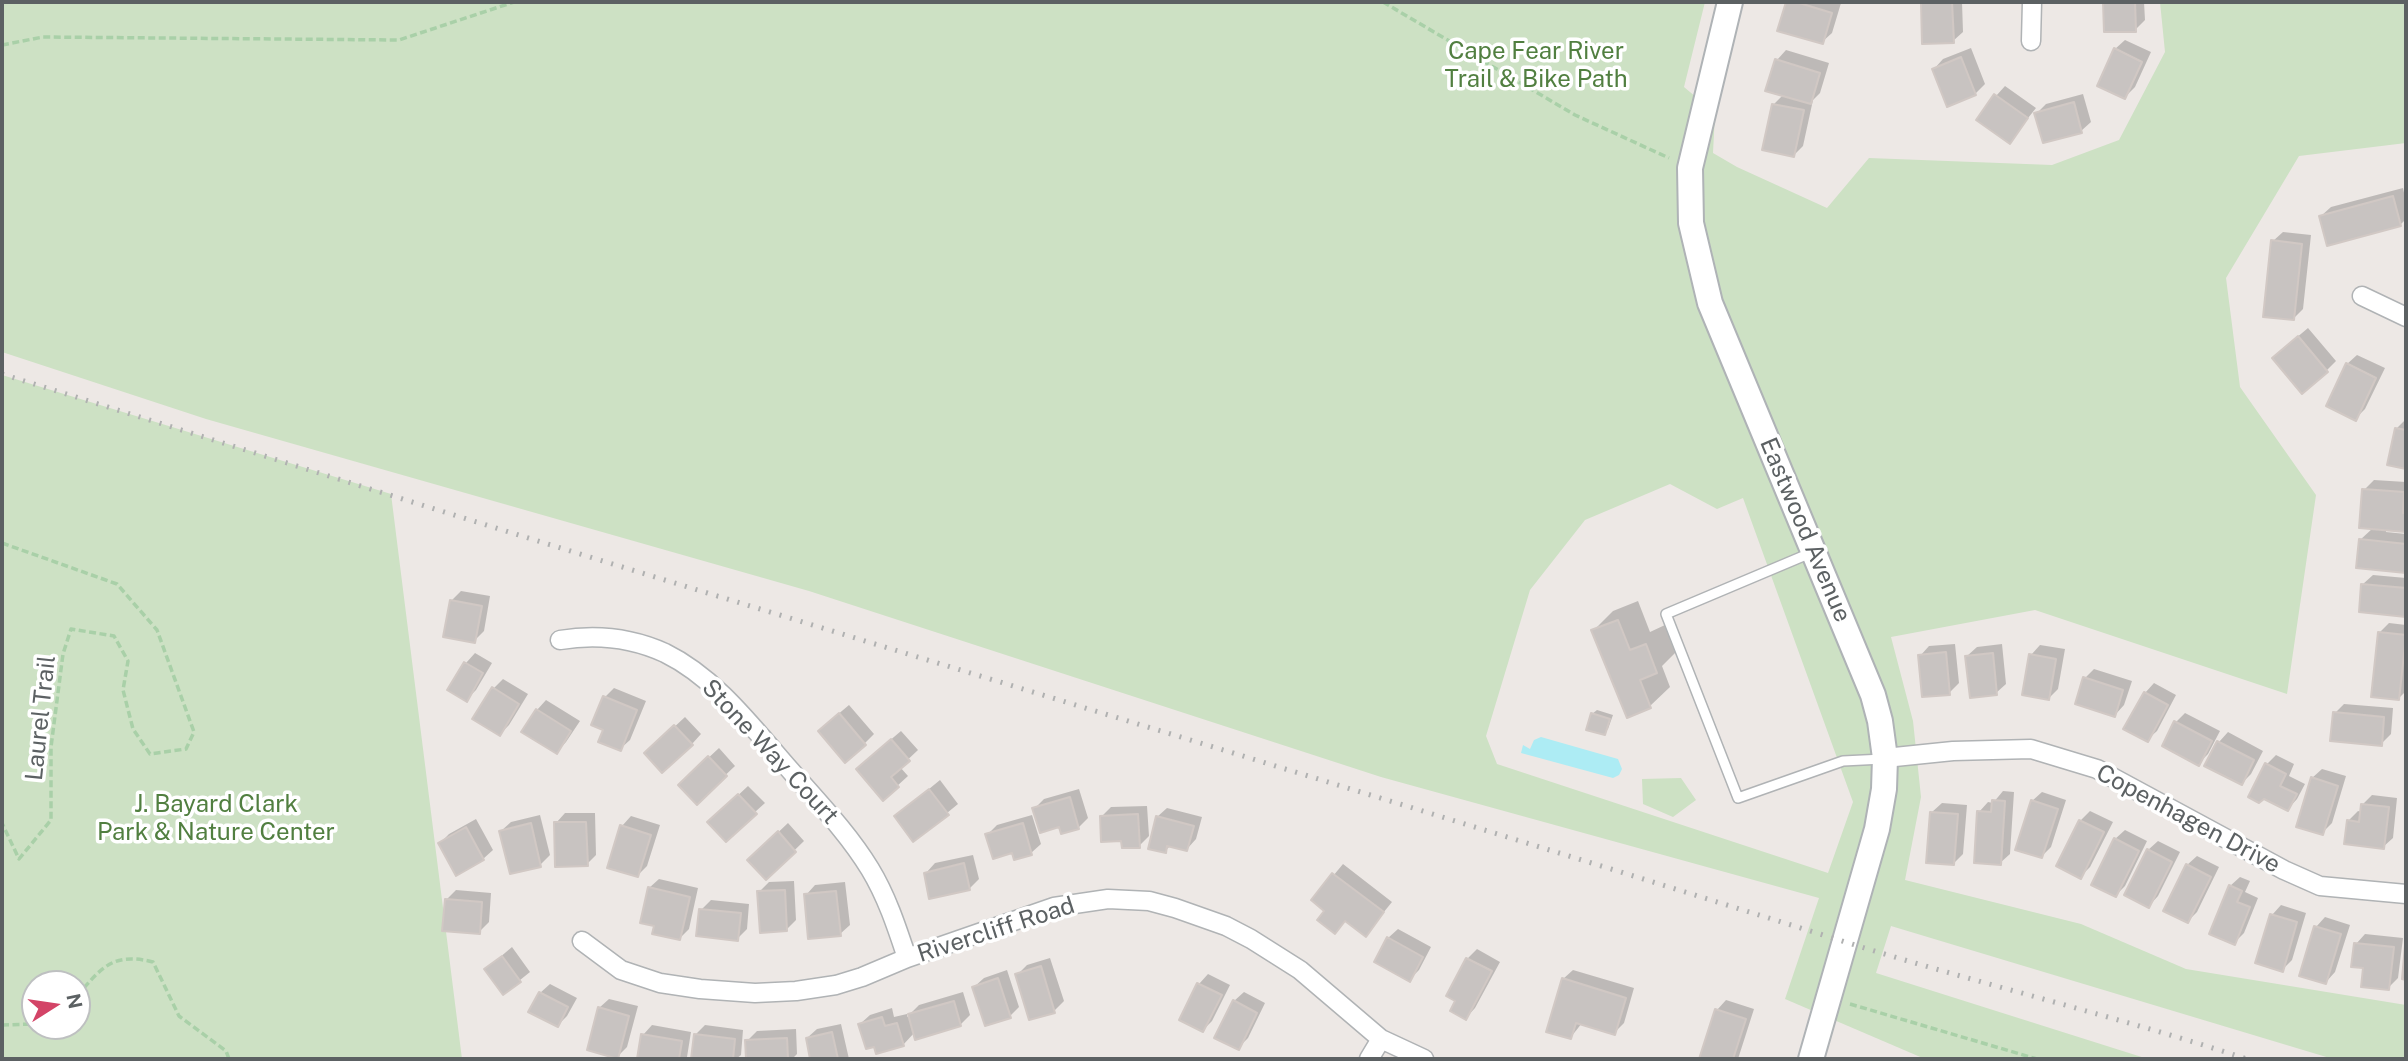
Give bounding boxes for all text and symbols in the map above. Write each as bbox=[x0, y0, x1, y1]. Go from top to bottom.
park label: Cape Fear River Trail & Bike Path bbox=[1444, 38, 1628, 94]
street label: Eastwood Avenue bbox=[1753, 434, 1857, 626]
street label: Laurel Trail bbox=[20, 654, 62, 782]
street label: Stone Way Court bbox=[696, 674, 844, 830]
street label: Copenhagen Drive bbox=[2091, 758, 2285, 880]
park label: J. Bayard Clark Park & Nature Center bbox=[97, 791, 335, 847]
street label: Rivercliff Road bbox=[914, 891, 1078, 969]
north arrow bbox=[21, 970, 91, 1040]
text: N bbox=[62, 991, 87, 1011]

